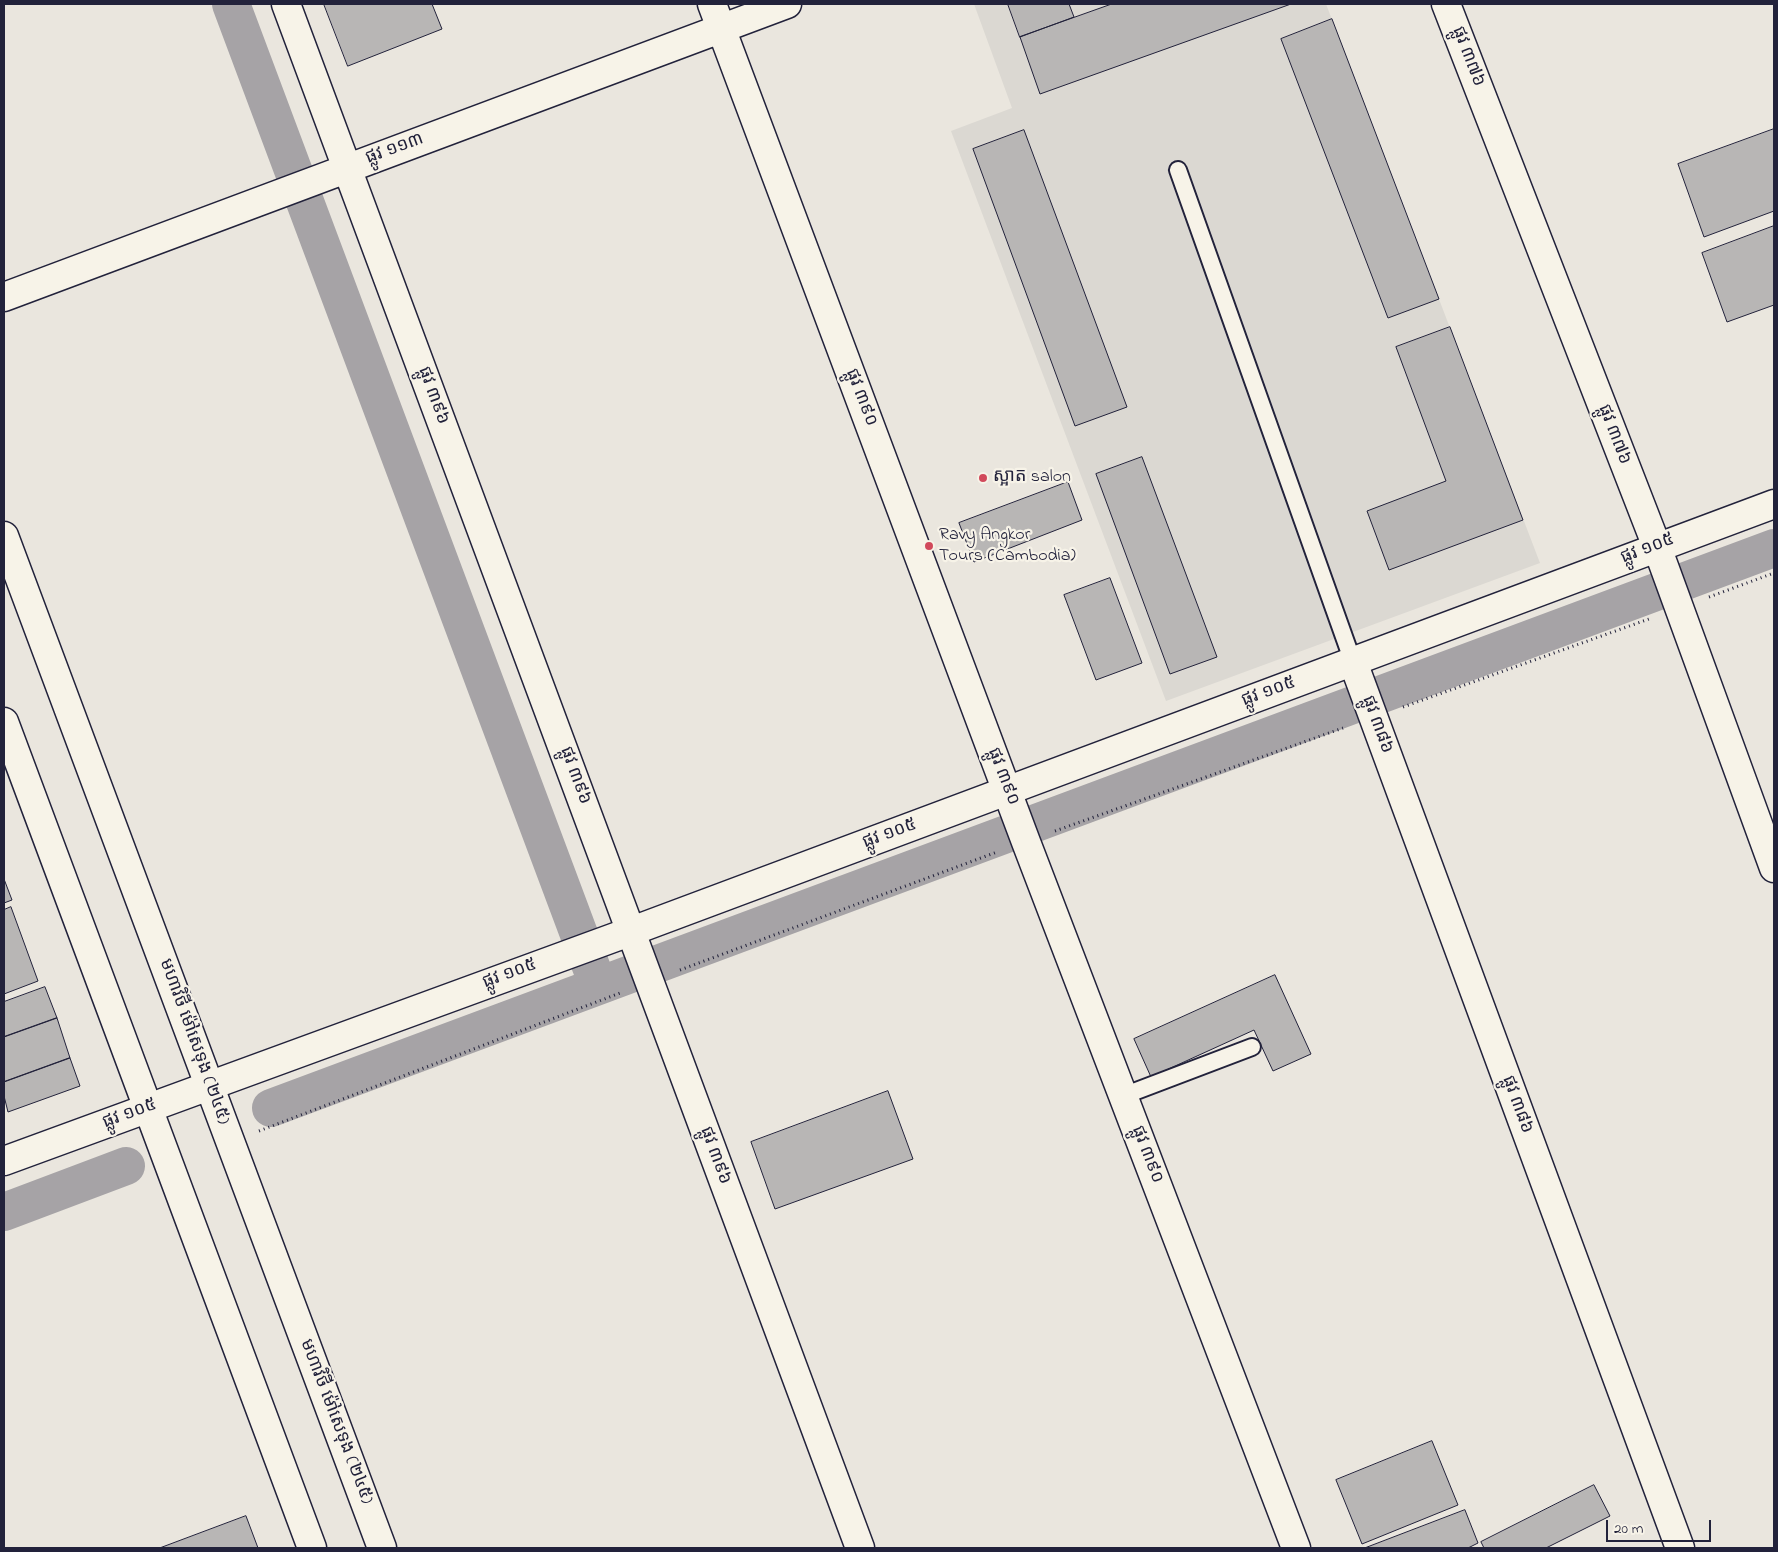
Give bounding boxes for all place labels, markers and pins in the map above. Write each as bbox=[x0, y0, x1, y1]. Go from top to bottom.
place label: ស្អាត salon bbox=[993, 467, 1071, 489]
marker: ស្អាត salon bbox=[977, 472, 989, 484]
place label: Ravy Angkor Tours (Cambodia) bbox=[939, 525, 1076, 568]
marker: Ravy Angkor Tours (Cambodia) bbox=[923, 540, 935, 552]

